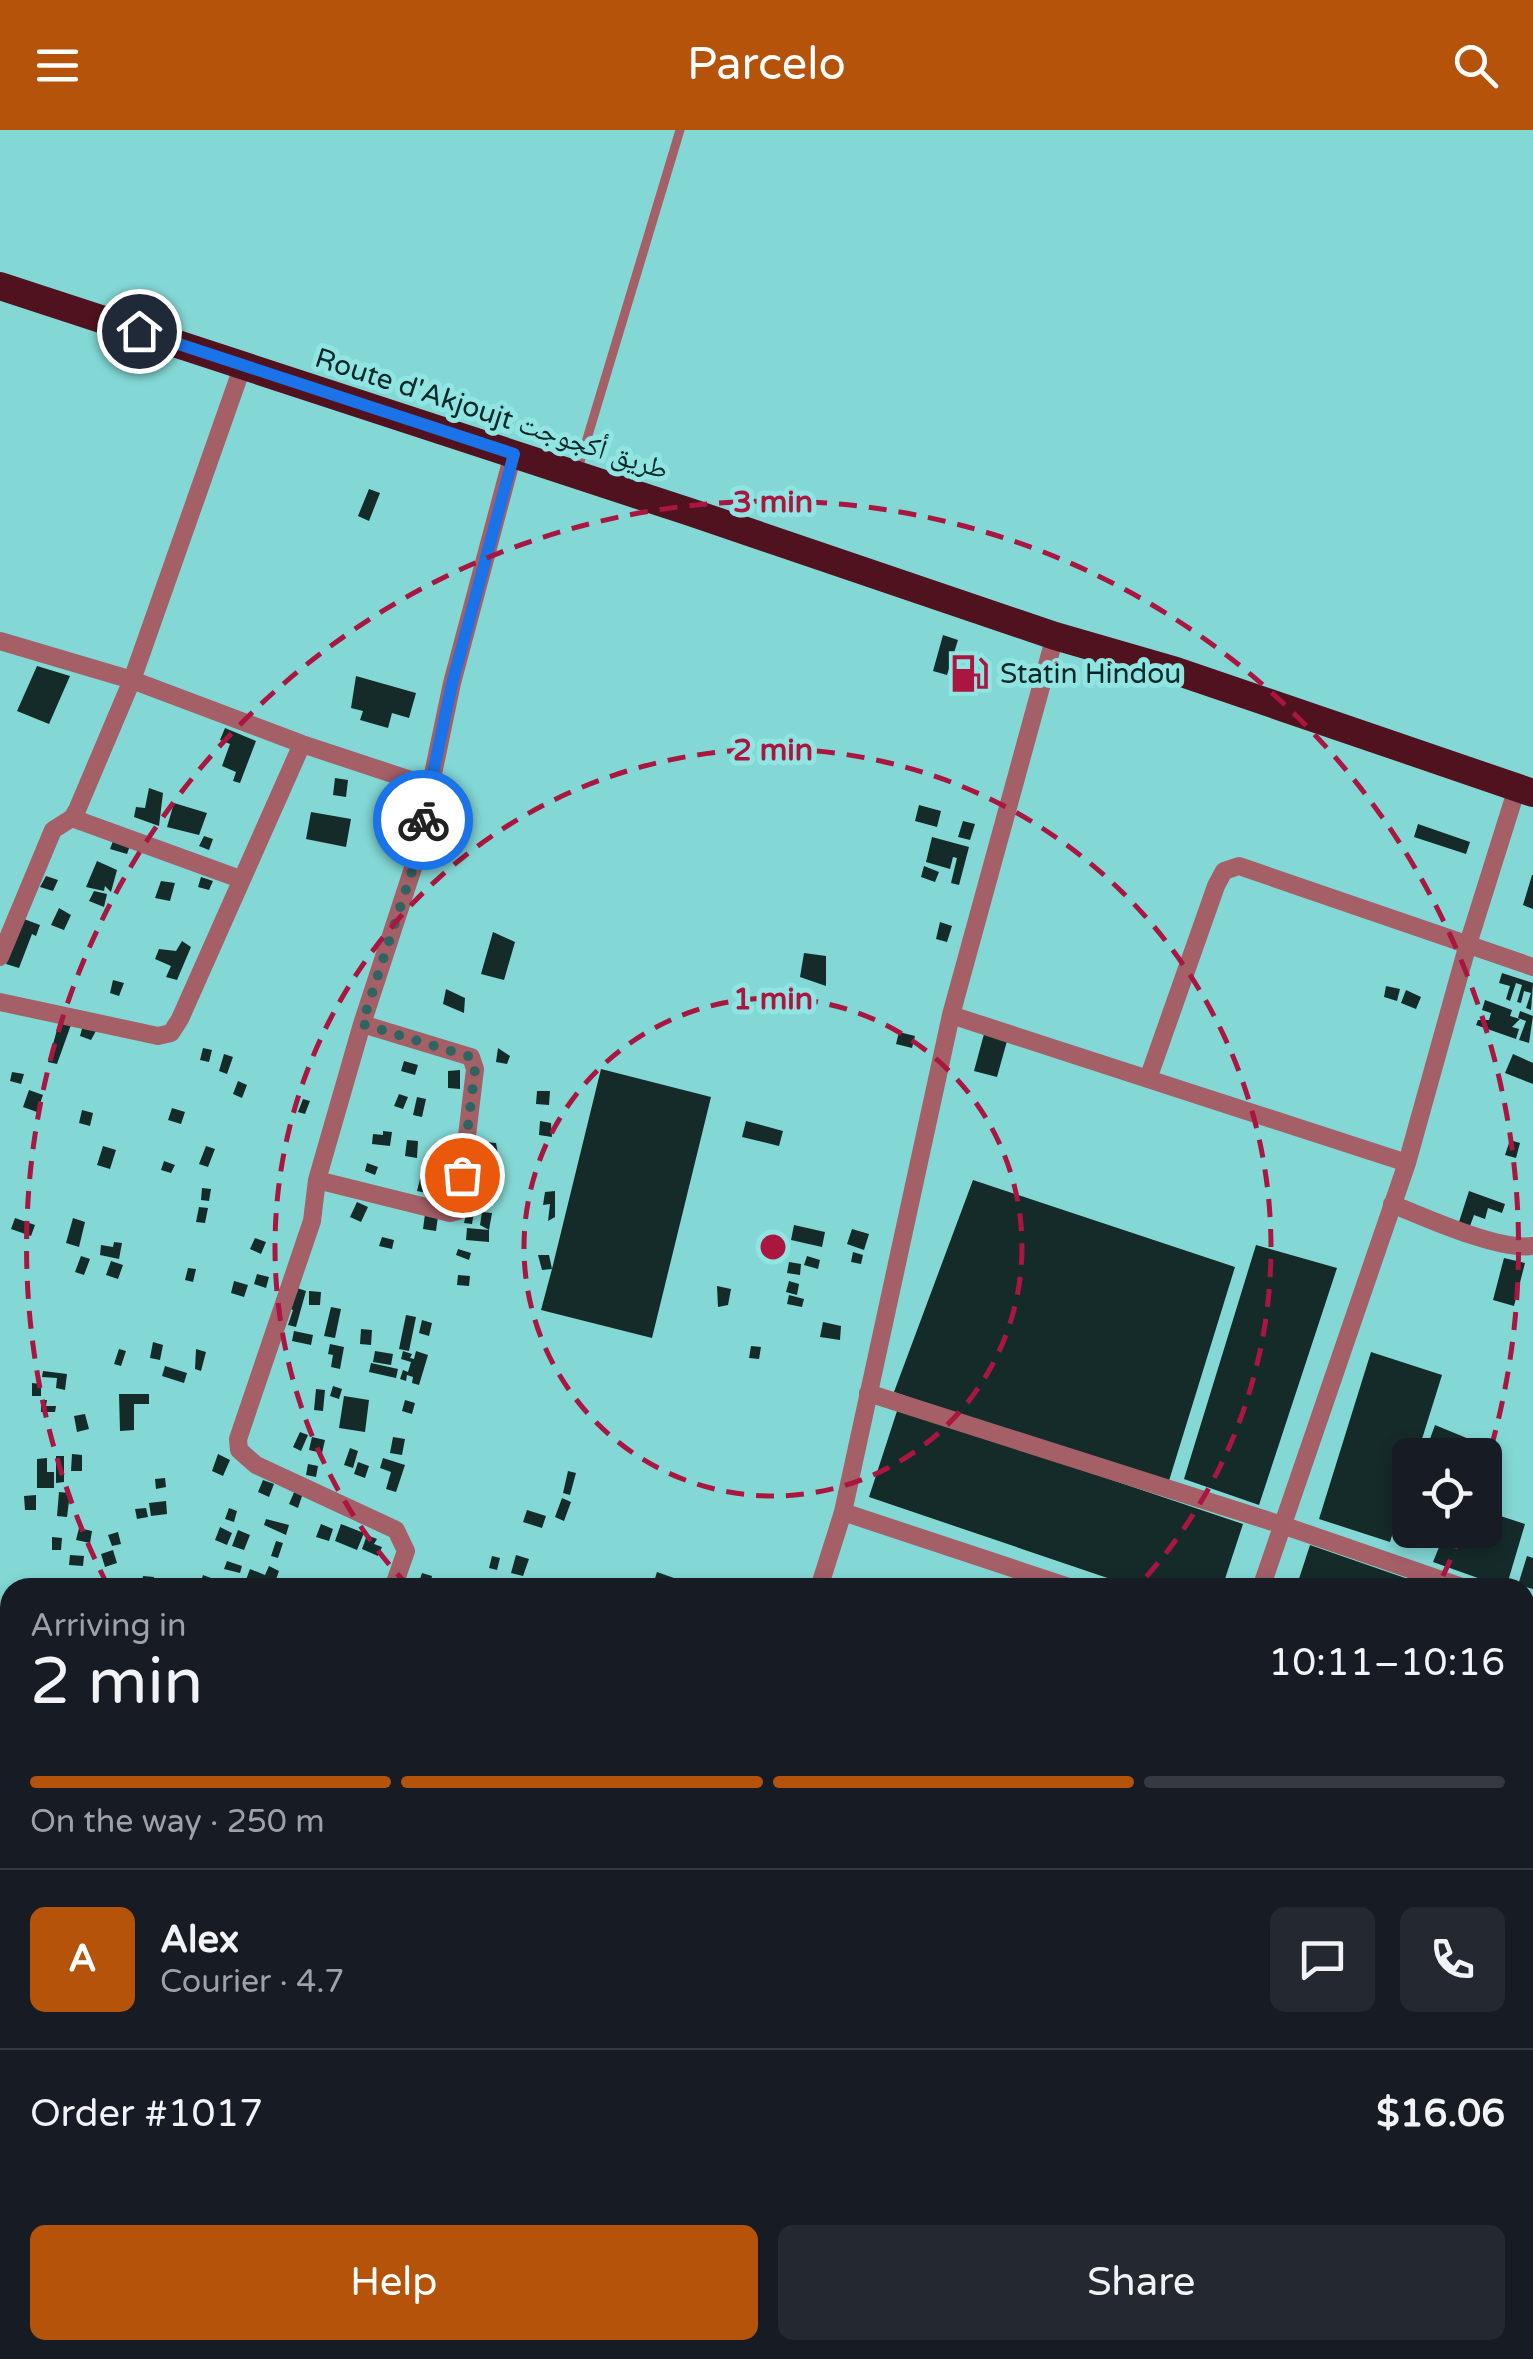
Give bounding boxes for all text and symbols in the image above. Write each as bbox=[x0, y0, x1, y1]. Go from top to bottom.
icon: menu bbox=[30, 38, 85, 93]
text: Parcelo bbox=[687, 38, 846, 92]
icon: search bbox=[1448, 38, 1503, 93]
pin bbox=[97, 289, 182, 374]
icon: home bbox=[112, 304, 167, 359]
street label: Route d'Akjoujt طريق أكجوجت bbox=[311, 340, 673, 487]
text: 3 min bbox=[733, 484, 813, 521]
fuel station icon: Statin Hindou bbox=[949, 652, 991, 694]
place label: Statin Hindou bbox=[1000, 657, 1181, 691]
text: 2 min bbox=[733, 732, 813, 769]
courier bbox=[373, 770, 473, 870]
icon: bike bbox=[396, 793, 451, 848]
text: 1 min bbox=[733, 981, 813, 1018]
pin bbox=[420, 1133, 505, 1218]
icon: bag bbox=[435, 1148, 490, 1203]
centre of rings bbox=[755, 1229, 791, 1265]
map controls bbox=[1392, 1438, 1502, 1548]
button: locate bbox=[1392, 1438, 1502, 1548]
text: Arriving in bbox=[30, 1607, 187, 1645]
text: 10:11–10:16 bbox=[1268, 1640, 1505, 1686]
text: 2 min bbox=[30, 1643, 203, 1722]
text: On the way · 250 m bbox=[30, 1803, 325, 1841]
button: chat bbox=[1270, 1907, 1375, 2012]
button: phone bbox=[1400, 1907, 1505, 2012]
text: Alex bbox=[160, 1917, 239, 1963]
text: A bbox=[68, 1936, 97, 1982]
text: Courier · 4.7 bbox=[160, 1963, 344, 2001]
text: Order #1017 bbox=[30, 2091, 263, 2137]
text: $16.06 bbox=[1376, 2091, 1505, 2137]
button: Help bbox=[30, 2225, 758, 2340]
button: Share bbox=[778, 2225, 1505, 2340]

